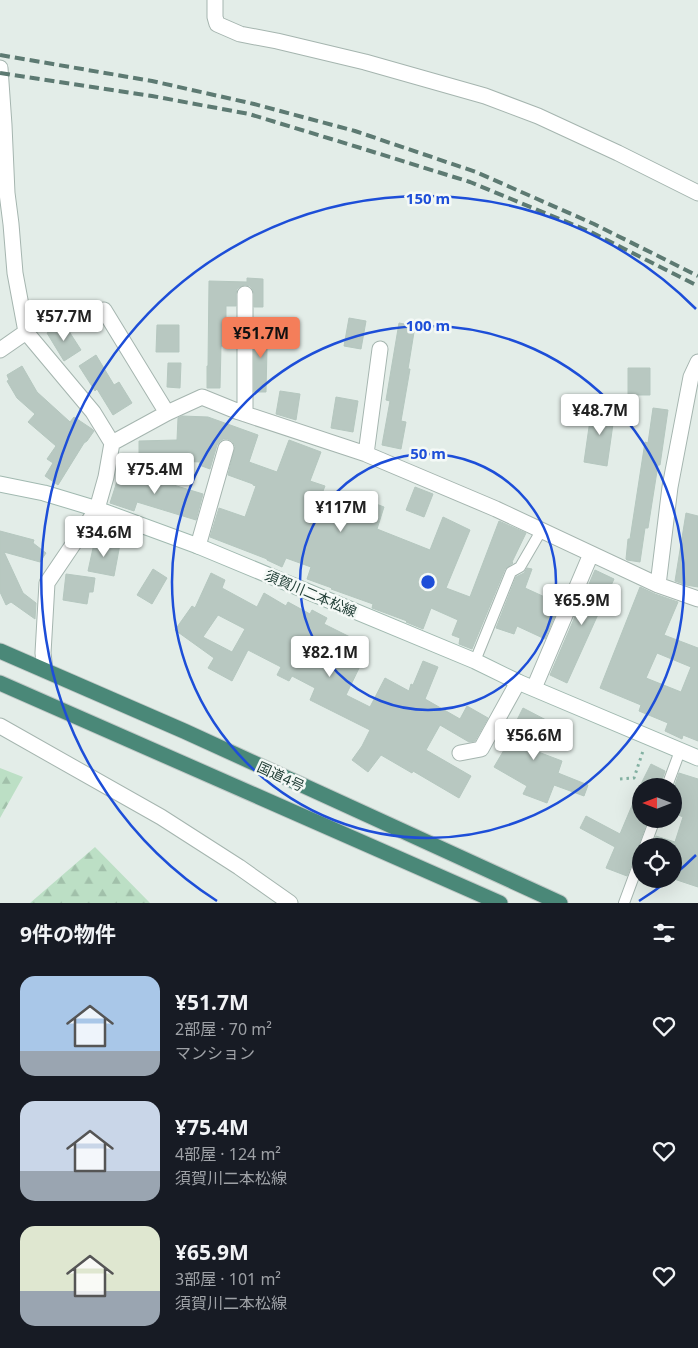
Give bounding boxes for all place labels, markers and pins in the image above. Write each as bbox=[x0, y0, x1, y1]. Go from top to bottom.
pin: ¥57.7M bbox=[23, 300, 105, 342]
pin: ¥51.7M bbox=[220, 316, 302, 359]
pin: ¥48.7M bbox=[559, 394, 641, 436]
pin: ¥75.4M bbox=[114, 452, 196, 495]
pin: ¥117M bbox=[306, 490, 376, 533]
pin: ¥34.6M bbox=[63, 516, 145, 558]
centre of rings bbox=[419, 573, 437, 591]
pin: ¥65.9M bbox=[541, 584, 623, 626]
pin: ¥82.1M bbox=[289, 636, 371, 678]
pin: ¥56.6M bbox=[493, 718, 575, 761]

